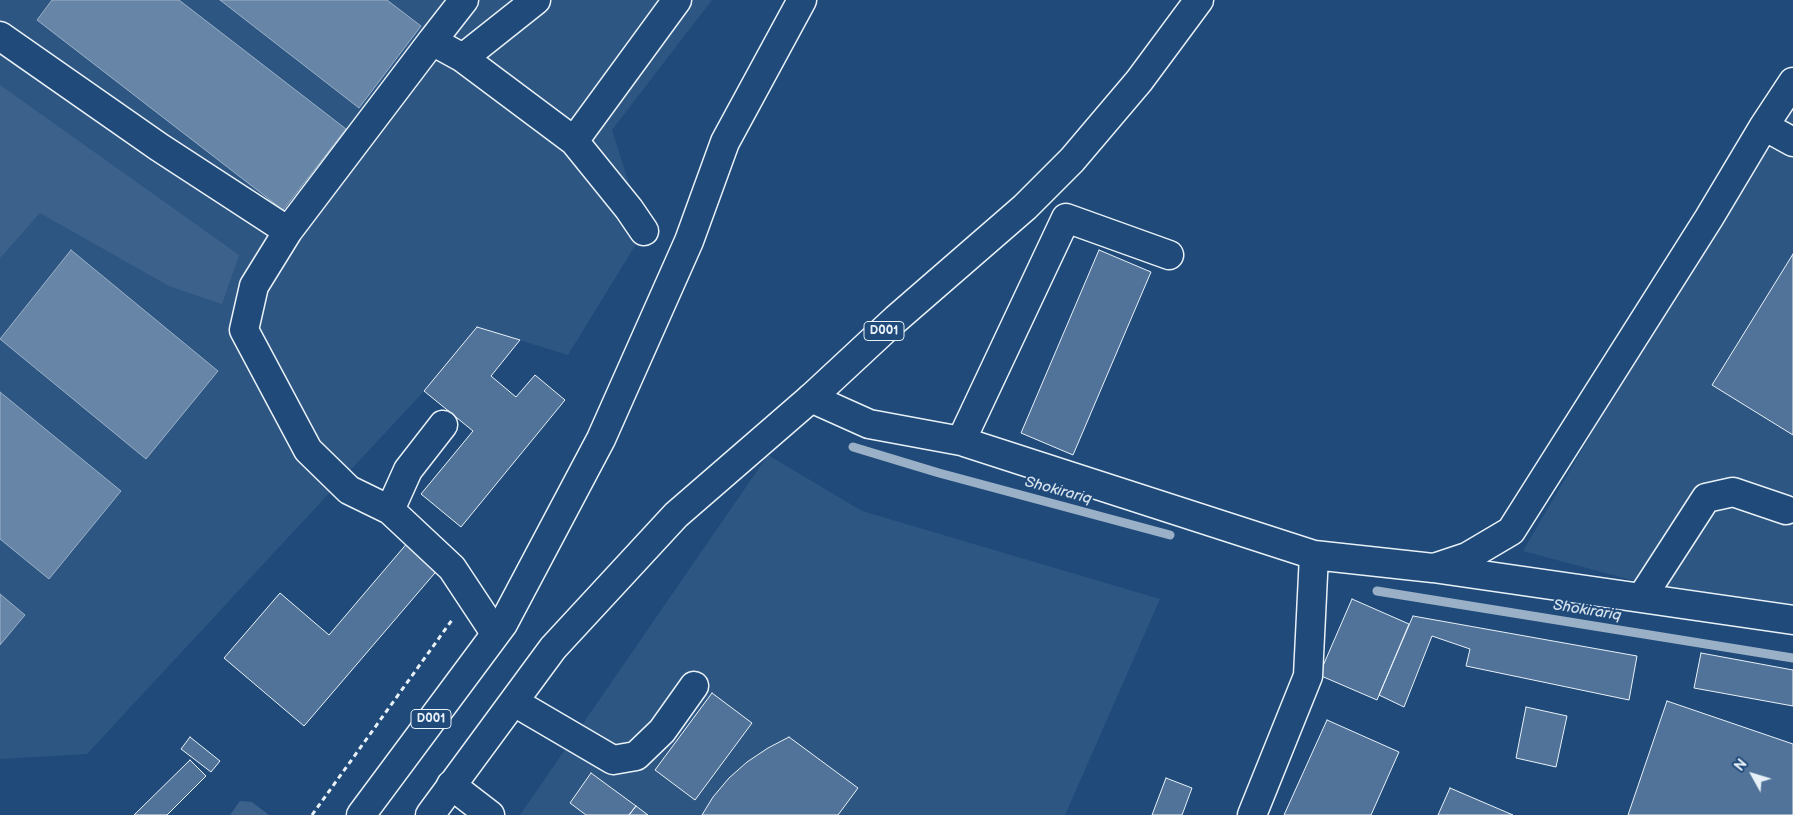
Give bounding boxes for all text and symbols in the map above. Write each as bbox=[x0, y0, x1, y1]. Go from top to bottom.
road number: D001 bbox=[864, 322, 904, 341]
water label: Shokirariq bbox=[1023, 473, 1093, 509]
water label: Shokirariq bbox=[1552, 597, 1622, 625]
road number: D001 bbox=[411, 710, 451, 729]
north arrow bbox=[1728, 750, 1778, 800]
text: N bbox=[1731, 756, 1751, 775]

